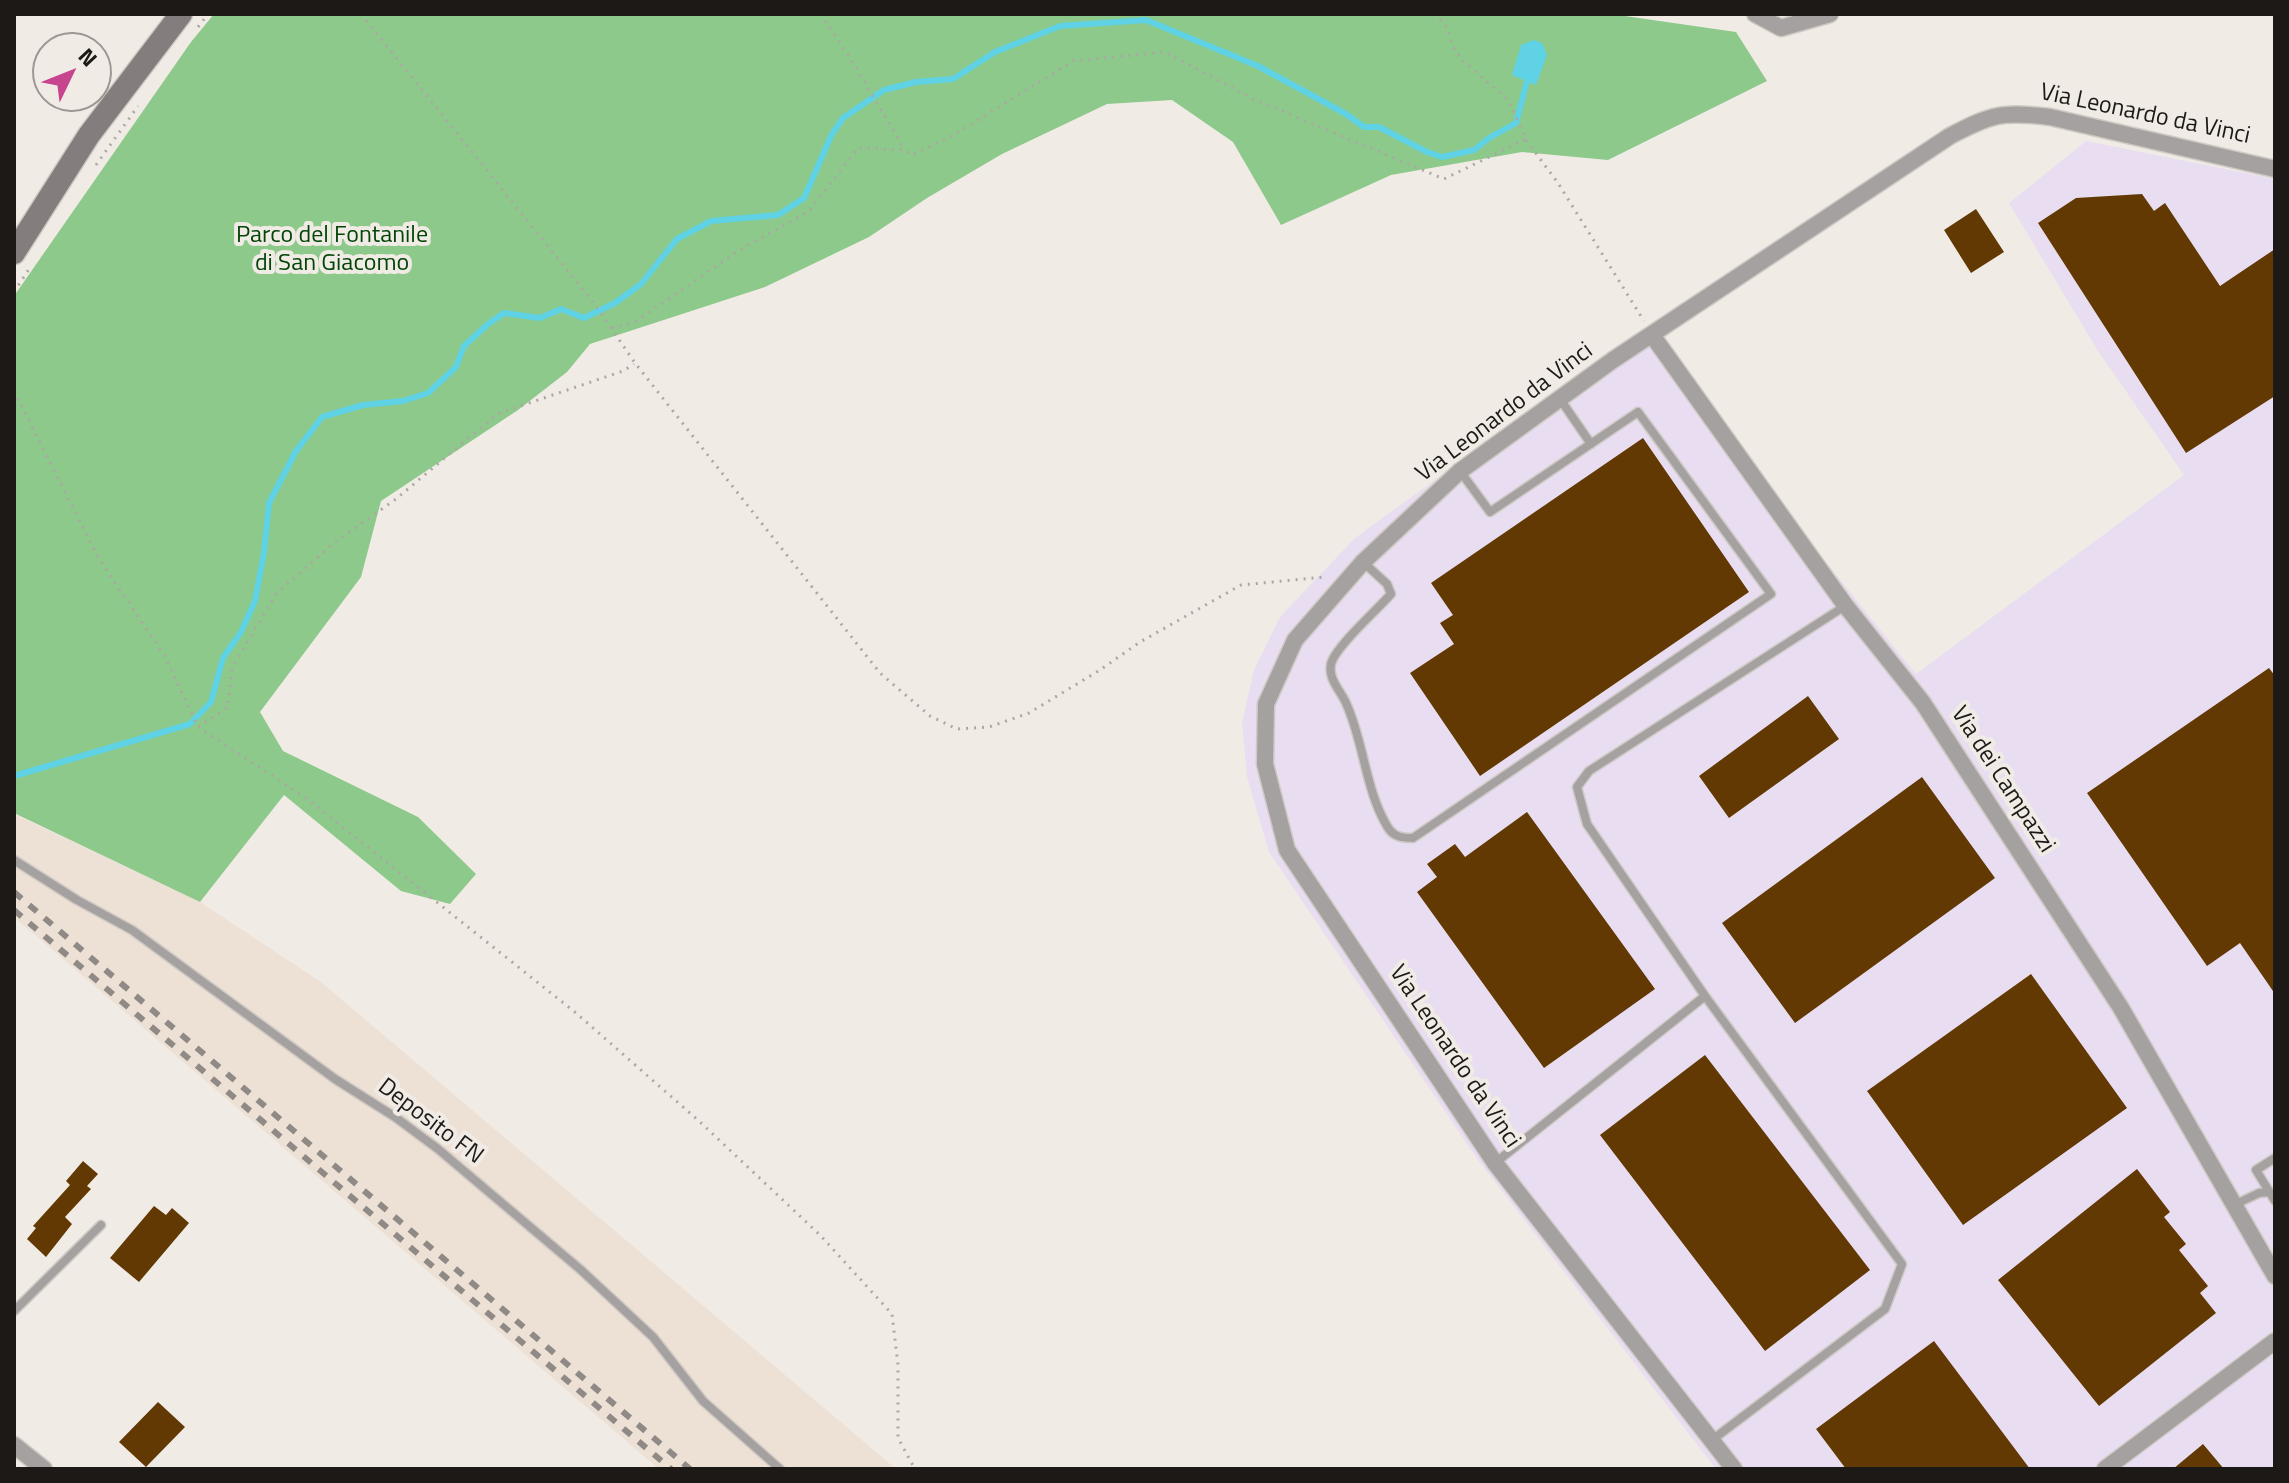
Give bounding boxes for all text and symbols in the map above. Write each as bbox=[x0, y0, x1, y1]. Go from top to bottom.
north arrow bbox=[32, 32, 112, 112]
text: N bbox=[70, 40, 106, 74]
street label: Via Leonardo da Vinci bbox=[2037, 79, 2253, 151]
park label: Parco del Fontanile di San Giacomo bbox=[236, 222, 428, 278]
street label: Via Leonardo da Vinci bbox=[1411, 337, 1599, 489]
street label: Via dei Campazzi bbox=[1944, 701, 2060, 859]
street label: Via Leonardo da Vinci bbox=[1382, 960, 1526, 1154]
street label: Deposito FN bbox=[372, 1073, 488, 1171]

